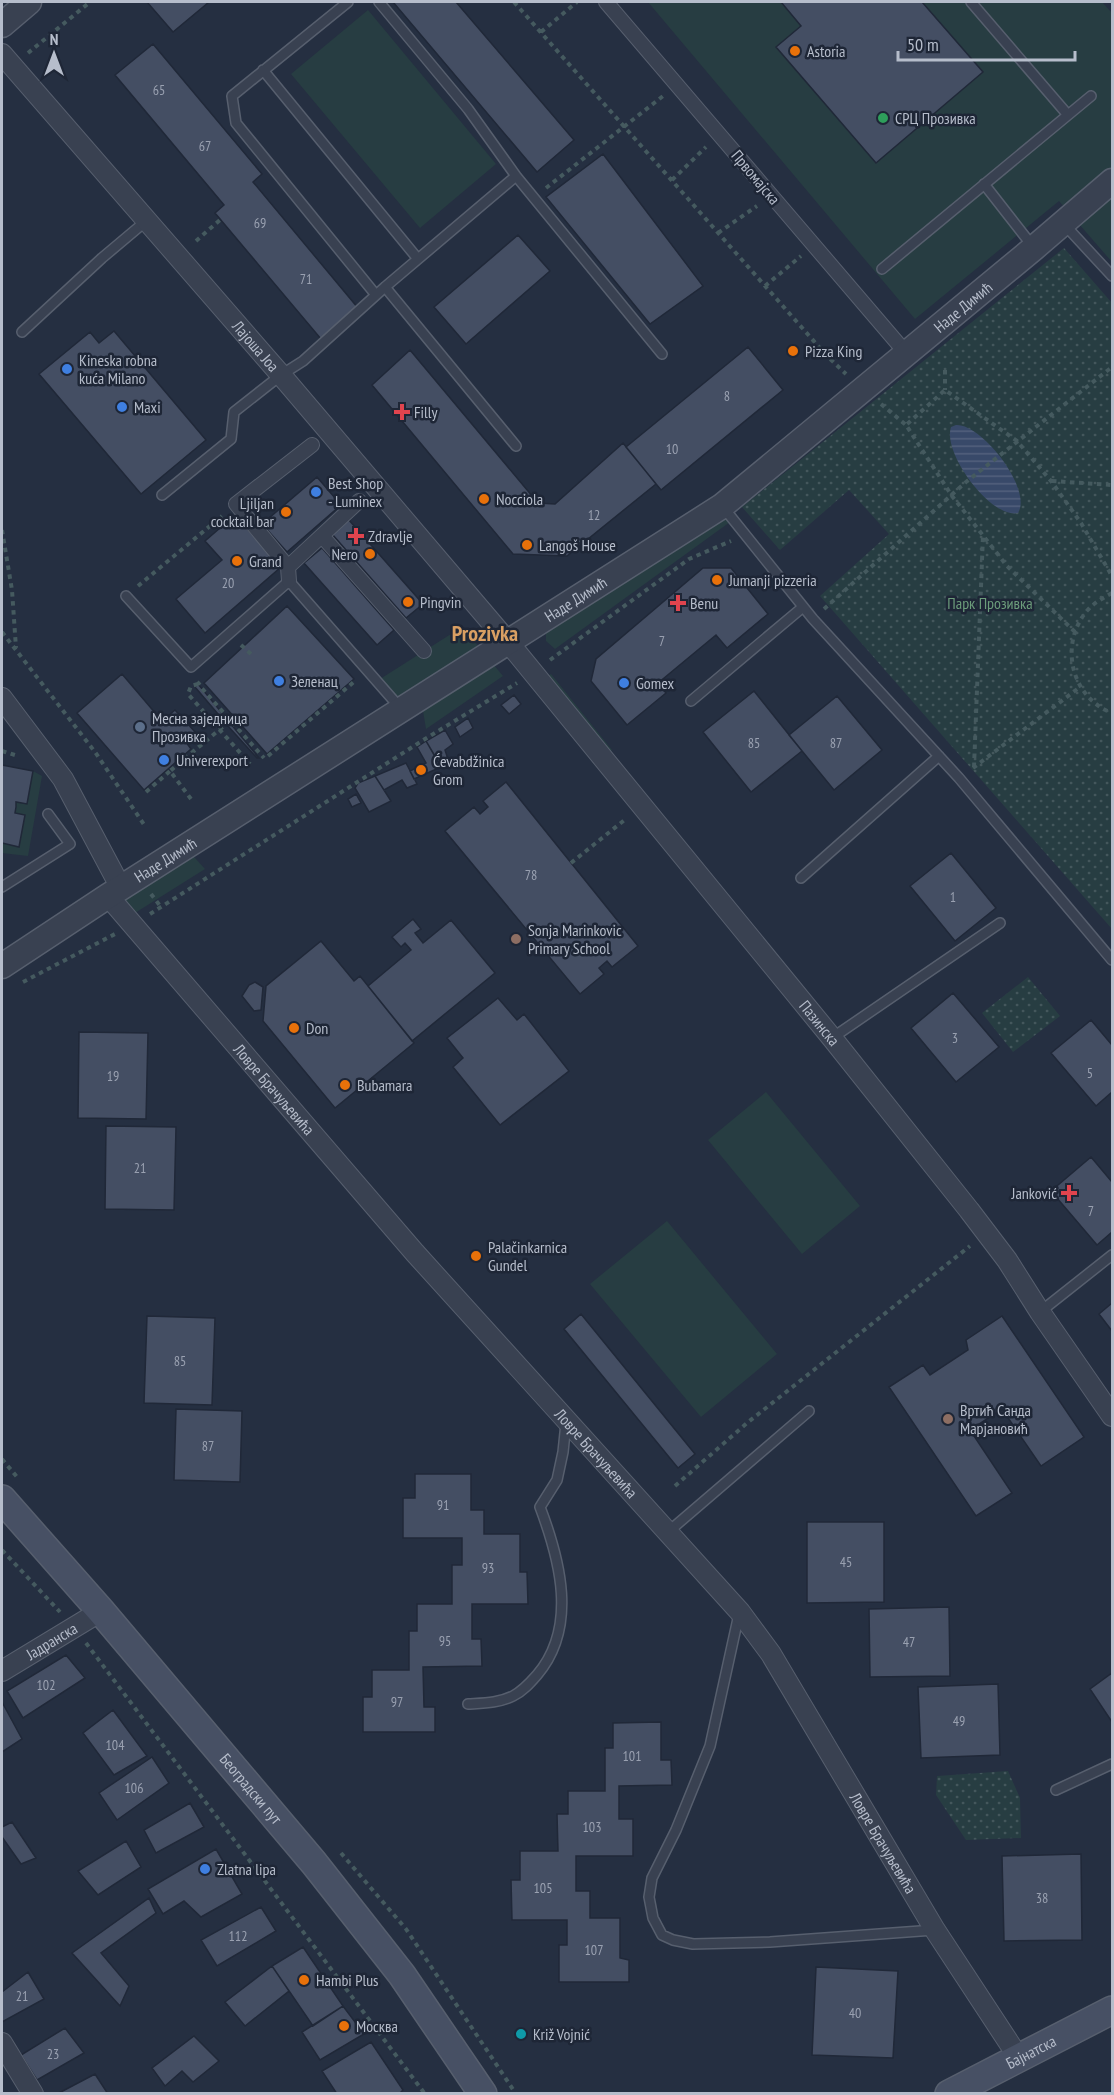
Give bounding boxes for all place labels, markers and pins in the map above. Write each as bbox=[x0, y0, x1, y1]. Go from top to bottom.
place label: Astoria bbox=[807, 41, 845, 61]
marker: Astoria bbox=[788, 44, 802, 58]
place label: СРЦ Прозивка bbox=[895, 108, 976, 128]
marker: СРЦ Прозивка bbox=[876, 111, 890, 125]
place label: Pizza King bbox=[805, 341, 862, 361]
marker: Pizza King bbox=[786, 344, 800, 358]
place label: Kineska robna kuća Milano bbox=[79, 350, 157, 388]
marker: Kineska robna kuća Milano bbox=[60, 362, 74, 376]
place label: Maxi bbox=[134, 397, 161, 417]
marker: Maxi bbox=[115, 400, 129, 414]
place label: Filly bbox=[414, 402, 438, 422]
marker: Filly bbox=[395, 405, 409, 419]
place label: Best Shop - Luminex bbox=[328, 473, 383, 511]
marker: Best Shop - Luminex bbox=[309, 485, 323, 499]
place label: Nocciola bbox=[496, 489, 543, 509]
marker: Nocciola bbox=[477, 492, 491, 506]
place label: Ljiljan cocktail bar bbox=[211, 493, 275, 531]
marker: Ljiljan cocktail bar bbox=[279, 505, 293, 519]
place label: Zdravlje bbox=[368, 526, 413, 546]
marker: Zdravlje bbox=[349, 529, 363, 543]
place label: Langoš House bbox=[539, 535, 616, 555]
marker: Langoš House bbox=[520, 538, 534, 552]
place label: Nero bbox=[331, 544, 358, 564]
marker: Nero bbox=[363, 547, 377, 561]
place label: Grand bbox=[249, 551, 282, 571]
marker: Grand bbox=[230, 554, 244, 568]
place label: Jumanji pizzeria bbox=[728, 570, 817, 590]
marker: Jumanji pizzeria bbox=[710, 573, 724, 587]
place label: Pingvin bbox=[420, 592, 461, 612]
place label: Benu bbox=[690, 593, 718, 613]
marker: Pingvin bbox=[401, 595, 415, 609]
marker: Benu bbox=[671, 596, 685, 610]
place label: Зеленац bbox=[291, 671, 338, 691]
place label: Gomex bbox=[636, 673, 675, 693]
marker: Зеленац bbox=[272, 674, 286, 688]
marker: Gomex bbox=[617, 676, 631, 690]
place label: Месна заједница Прозивка bbox=[152, 708, 247, 746]
marker: Месна заједница Прозивка bbox=[133, 720, 147, 734]
place label: Univerexport bbox=[176, 750, 249, 770]
place label: Ćevabdžinica Grom bbox=[433, 751, 505, 789]
marker: Univerexport bbox=[157, 753, 171, 767]
marker: Ćevabdžinica Grom bbox=[414, 763, 428, 777]
place label: Sonja Marinkovic Primary School bbox=[528, 920, 622, 958]
marker: Sonja Marinkovic Primary School bbox=[509, 932, 523, 946]
place label: Don bbox=[306, 1018, 328, 1038]
marker: Don bbox=[287, 1021, 301, 1035]
place label: Bubamara bbox=[357, 1075, 412, 1095]
marker: Bubamara bbox=[338, 1078, 352, 1092]
place label: Janković bbox=[1011, 1183, 1057, 1203]
marker: Janković bbox=[1062, 1186, 1076, 1200]
place label: Palačinkarnica Gundel bbox=[488, 1237, 567, 1275]
marker: Palačinkarnica Gundel bbox=[469, 1249, 483, 1263]
place label: Вртић Санда Марјановић bbox=[960, 1400, 1031, 1438]
marker: Вртић Санда Марјановић bbox=[941, 1412, 955, 1426]
place label: Zlatna lipa bbox=[217, 1859, 276, 1879]
marker: Zlatna lipa bbox=[198, 1862, 212, 1876]
place label: Hambi Plus bbox=[316, 1970, 379, 1990]
marker: Hambi Plus bbox=[297, 1973, 311, 1987]
place label: Москва bbox=[356, 2016, 398, 2036]
marker: Москва bbox=[337, 2019, 351, 2033]
place label: Križ Vojnić bbox=[533, 2024, 590, 2044]
marker: Križ Vojnić bbox=[514, 2027, 528, 2041]

